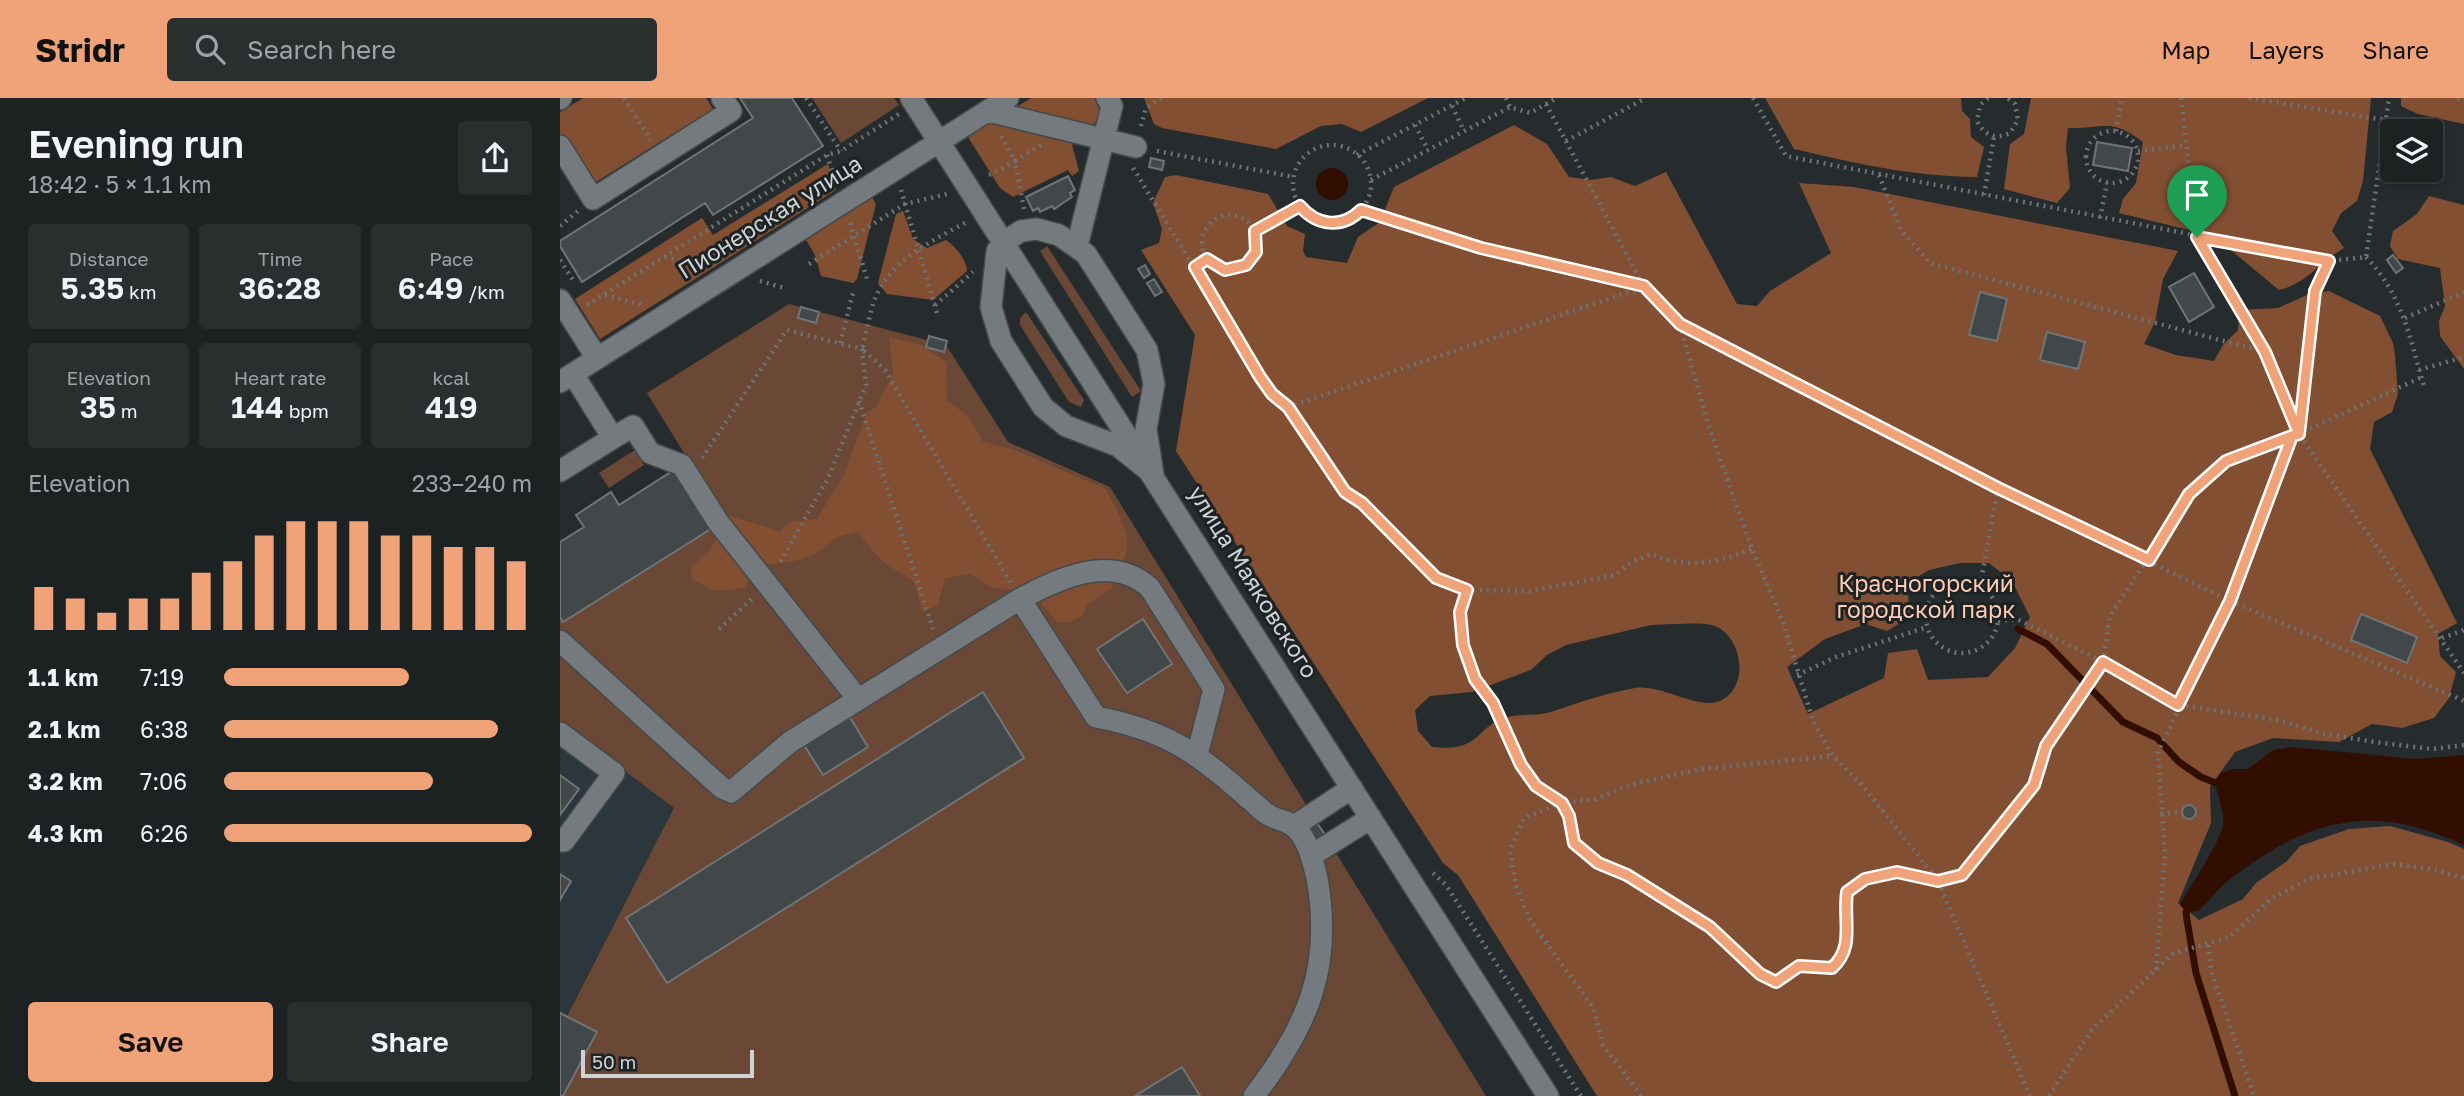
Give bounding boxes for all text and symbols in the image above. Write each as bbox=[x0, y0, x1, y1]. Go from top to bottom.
search box bbox=[167, 18, 657, 81]
text: Stridr bbox=[35, 30, 125, 69]
icon: search bbox=[191, 30, 229, 68]
text: Search here bbox=[247, 34, 396, 65]
text: Map bbox=[2161, 35, 2210, 64]
text: Layers bbox=[2248, 35, 2324, 64]
text: Share bbox=[2362, 35, 2429, 64]
map controls bbox=[2380, 119, 2443, 182]
button: layers bbox=[2380, 119, 2443, 182]
text: Evening run bbox=[28, 121, 244, 166]
button: share bbox=[458, 121, 532, 195]
street label: Пионерская улица bbox=[672, 148, 867, 284]
pin bbox=[2167, 165, 2227, 237]
text: 18:42 · 5 × 1.1 km bbox=[28, 170, 212, 198]
icon: arrive bbox=[2178, 176, 2216, 214]
text: Distance bbox=[69, 247, 149, 270]
text: Time bbox=[258, 247, 302, 270]
text: Pace bbox=[429, 247, 474, 270]
text: 5.35 bbox=[61, 270, 124, 306]
text: 36:28 bbox=[239, 270, 321, 306]
text: 6:49 bbox=[398, 270, 463, 306]
text: km bbox=[124, 280, 157, 303]
text: /km bbox=[463, 280, 505, 303]
text: Elevation bbox=[66, 366, 151, 389]
text: Heart rate bbox=[234, 366, 326, 389]
text: kcal bbox=[433, 366, 470, 389]
text: 35 bbox=[80, 389, 116, 425]
text: 144 bbox=[231, 389, 284, 425]
text: 419 bbox=[425, 389, 478, 425]
text: m bbox=[116, 399, 138, 422]
text: bpm bbox=[284, 399, 329, 422]
text: Elevation bbox=[28, 469, 130, 497]
text: 233–240 m bbox=[412, 469, 532, 497]
street label: улица Маяковского bbox=[1183, 480, 1325, 683]
park label: Красногорский городской парк bbox=[1837, 569, 2015, 623]
text: 1.1 km bbox=[28, 663, 98, 691]
text: 7:19 bbox=[140, 663, 184, 691]
text: 2.1 km bbox=[28, 715, 100, 743]
text: 6:38 bbox=[140, 715, 188, 743]
text: 3.2 km bbox=[28, 767, 103, 795]
text: 7:06 bbox=[140, 767, 187, 795]
text: 4.3 km bbox=[28, 819, 103, 847]
text: 6:26 bbox=[140, 819, 188, 847]
button: Save bbox=[28, 1002, 273, 1082]
button: Share bbox=[287, 1002, 532, 1082]
scale bar bbox=[581, 1047, 754, 1079]
text: 50 m bbox=[592, 1050, 636, 1073]

